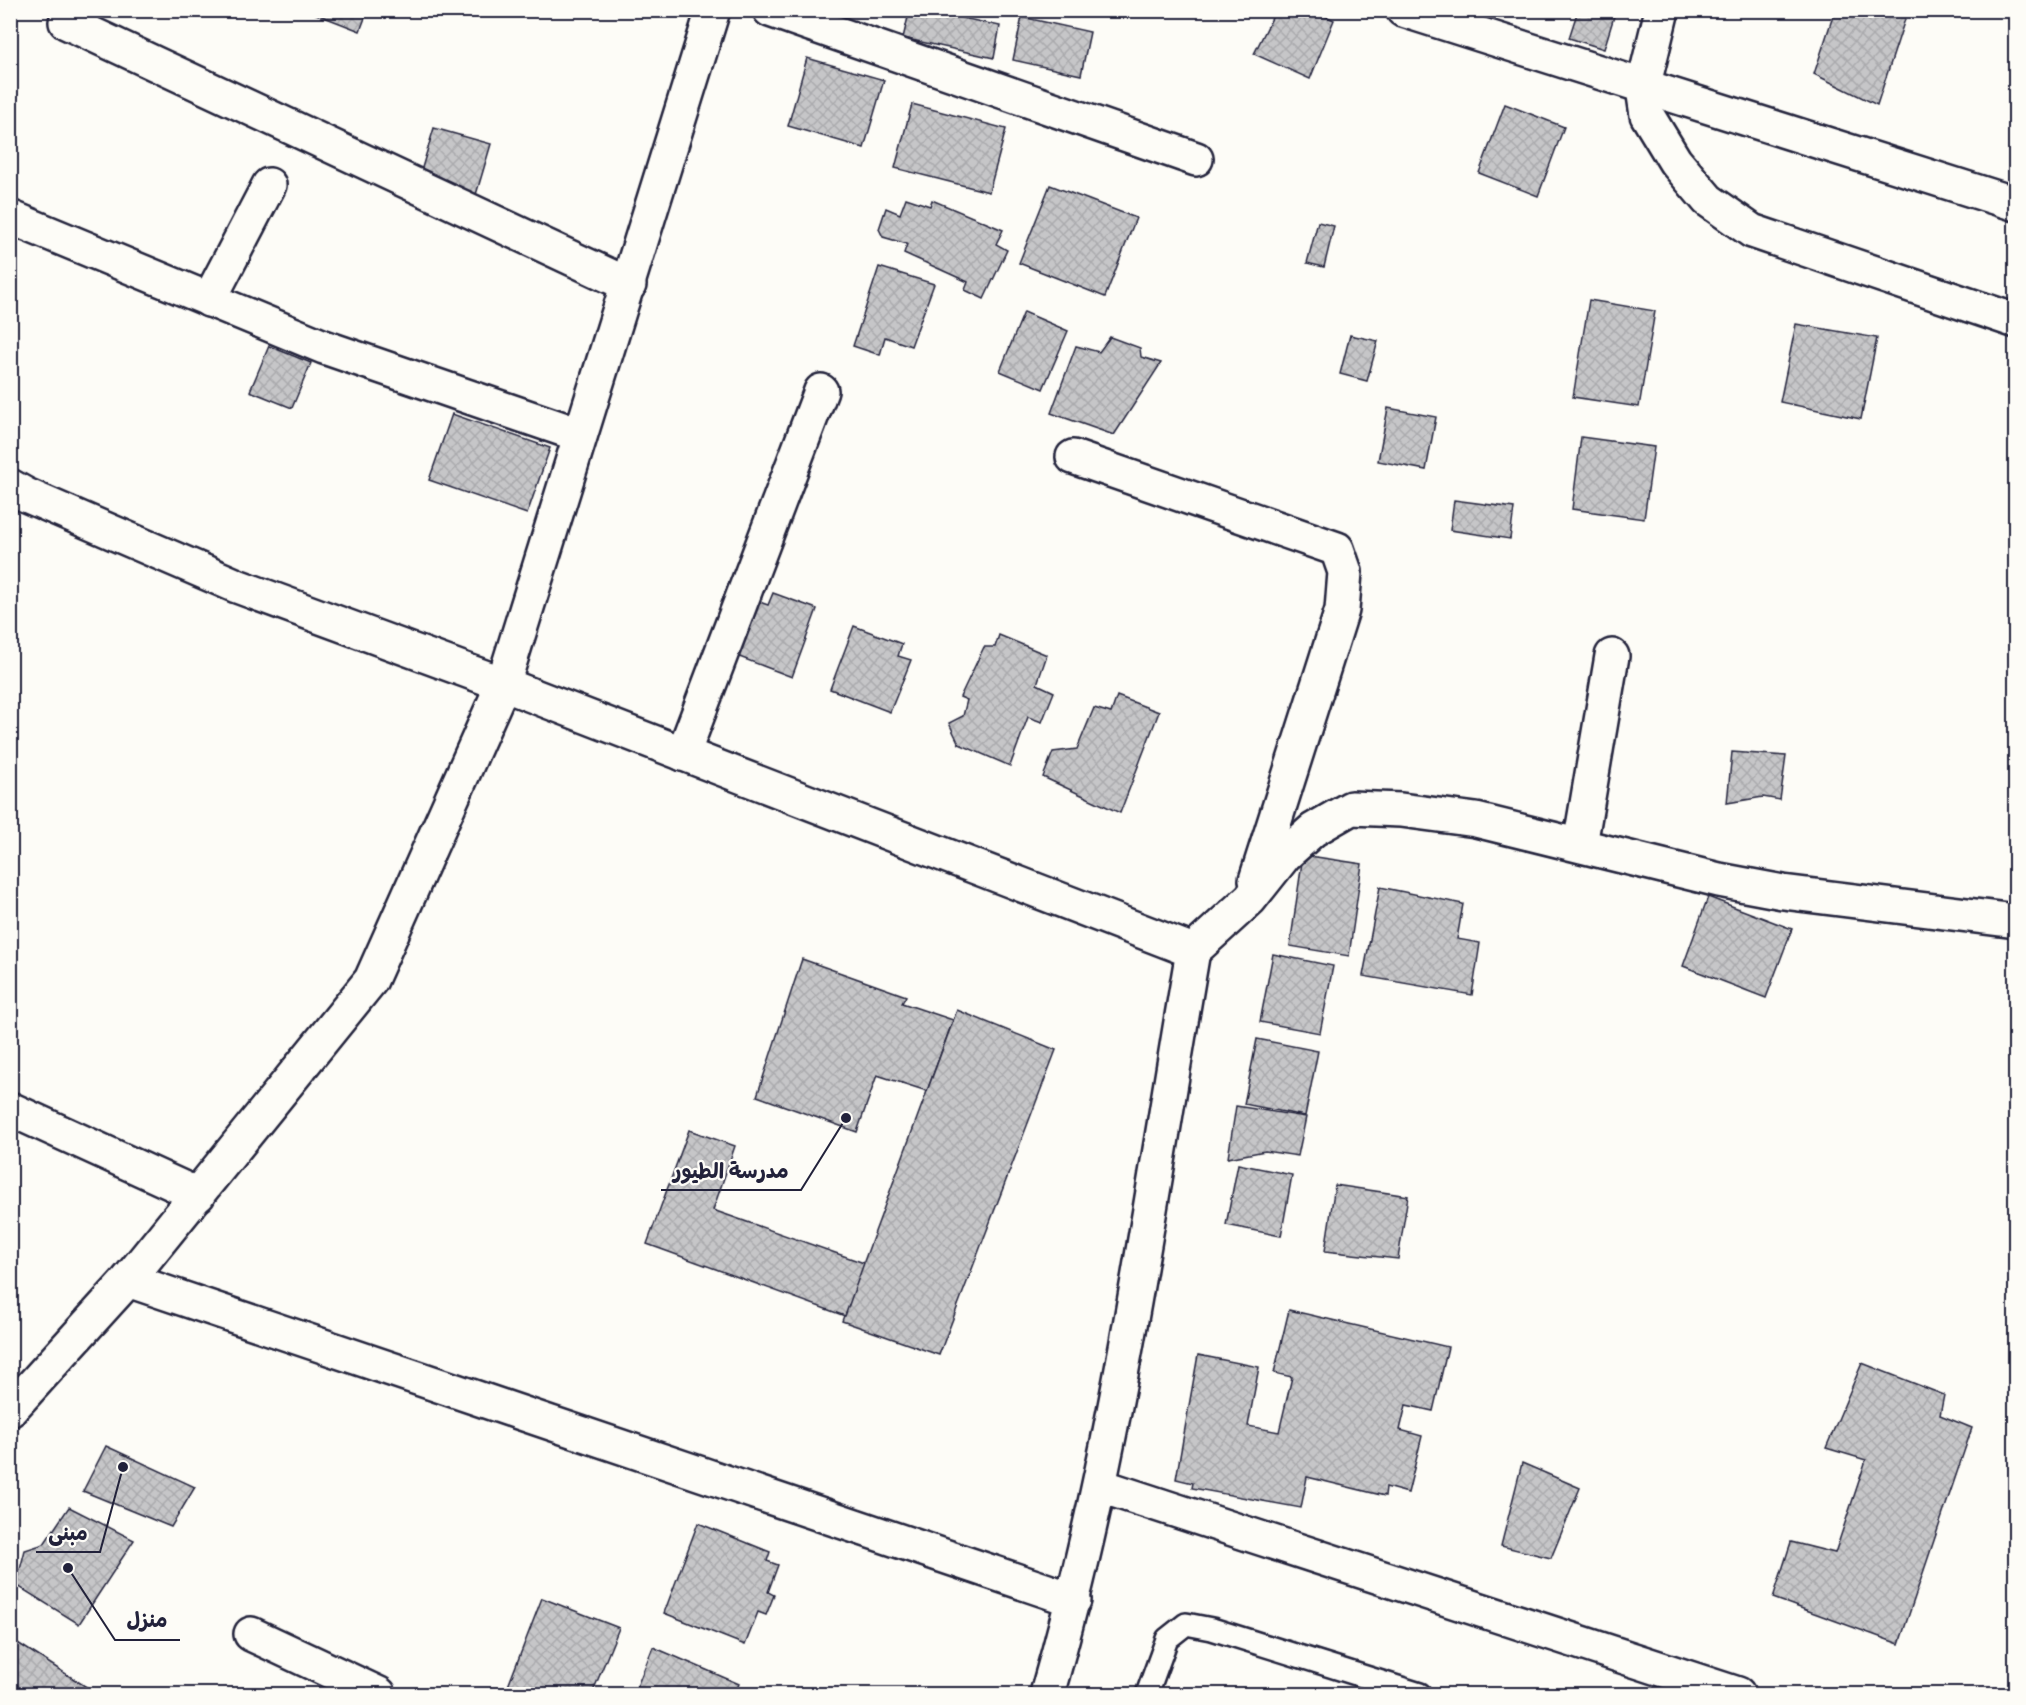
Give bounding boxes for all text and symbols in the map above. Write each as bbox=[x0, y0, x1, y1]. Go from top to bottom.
callout: مدرسة الطيور bbox=[661, 1151, 801, 1190]
text: مدرسة الطيور bbox=[671, 1159, 789, 1189]
callout: مبنى bbox=[36, 1513, 100, 1552]
text: مبنى bbox=[48, 1521, 88, 1551]
callout: منزل bbox=[115, 1601, 180, 1640]
text: منزل bbox=[126, 1608, 168, 1638]

